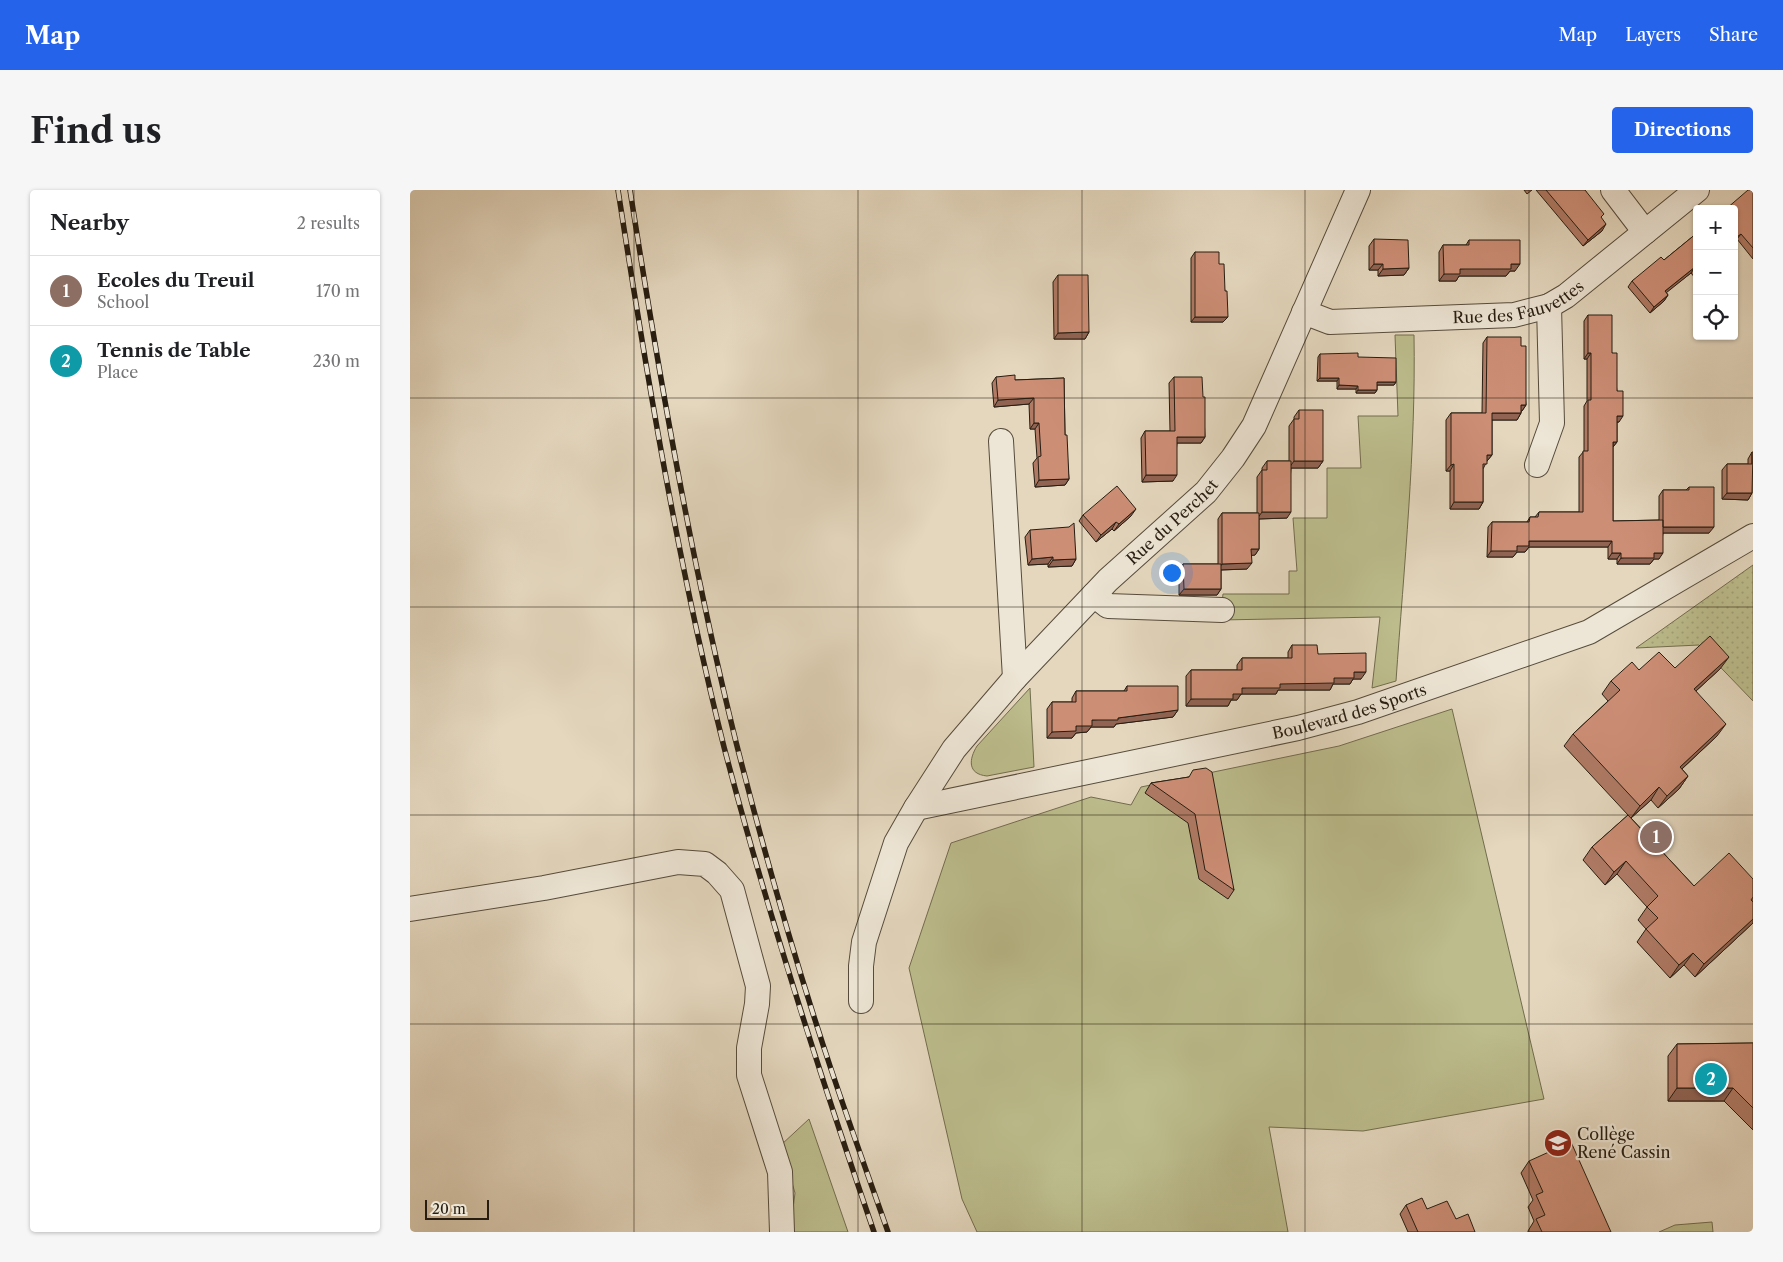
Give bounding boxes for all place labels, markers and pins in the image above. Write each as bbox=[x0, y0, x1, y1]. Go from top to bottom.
pin: 1 bbox=[1640, 818, 1672, 856]
pin: 2 bbox=[1695, 1060, 1727, 1098]
place label: Collège René Cassin bbox=[1577, 1124, 1670, 1162]
school or university icon: Collège René Cassin bbox=[1543, 1128, 1573, 1158]

